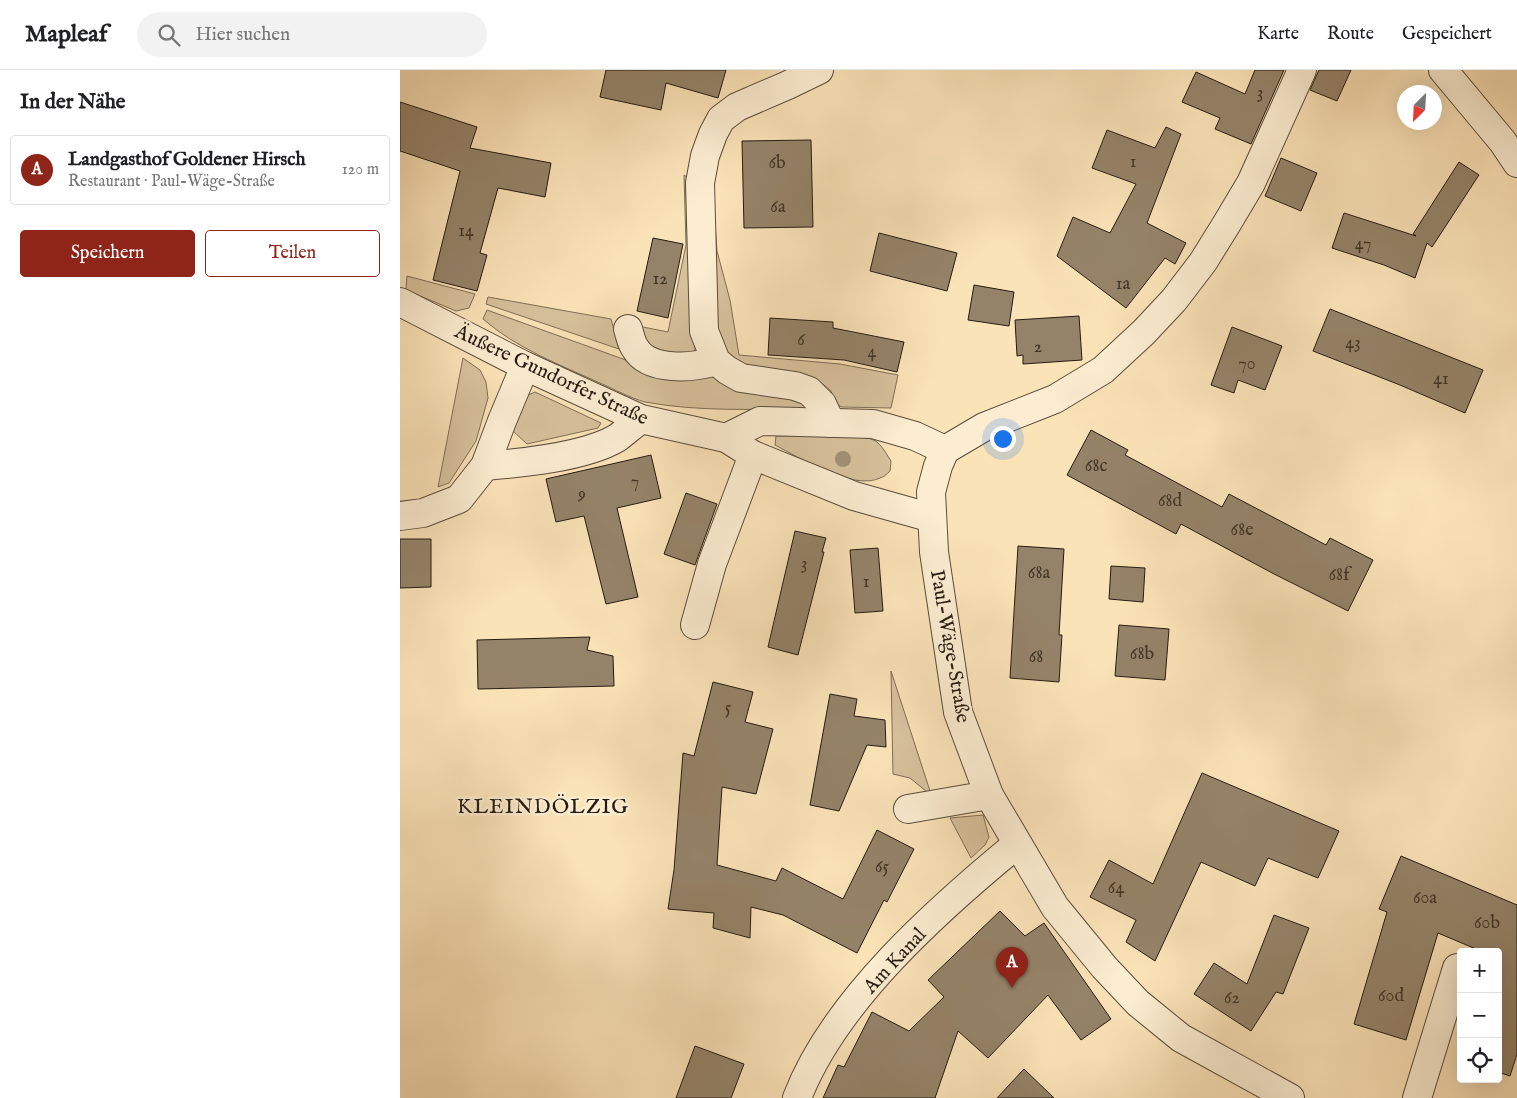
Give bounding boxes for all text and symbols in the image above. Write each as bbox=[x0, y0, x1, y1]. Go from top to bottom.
search box bbox=[137, 12, 487, 57]
text: Mapleaf bbox=[25, 19, 107, 50]
icon: search bbox=[155, 21, 183, 49]
text: Hier suchen bbox=[195, 23, 290, 47]
text: Karte bbox=[1257, 23, 1299, 46]
text: Route bbox=[1327, 23, 1374, 46]
text: Gespeichert bbox=[1402, 23, 1492, 46]
house number: 3 bbox=[1257, 82, 1263, 105]
north arrow bbox=[1397, 85, 1442, 130]
text: In der Nähe bbox=[20, 89, 126, 116]
text: Landgasthof Goldener Hirsch bbox=[68, 148, 306, 172]
house number: 1 bbox=[1130, 151, 1136, 174]
house number: 6b bbox=[768, 152, 786, 175]
text: A bbox=[32, 160, 42, 180]
text: 120 m bbox=[342, 160, 379, 180]
text: Restaurant · Paul-Wäge-Straße bbox=[68, 172, 275, 192]
house number: 6a bbox=[770, 196, 786, 219]
house number: 14 bbox=[458, 220, 474, 243]
button: Speichern bbox=[20, 230, 195, 277]
button: Teilen bbox=[205, 230, 380, 277]
house number: 47 bbox=[1355, 233, 1371, 256]
house number: 12 bbox=[652, 268, 668, 291]
house number: 1a bbox=[1116, 273, 1130, 296]
street label: Äußere Gundorfer Straße bbox=[450, 319, 652, 431]
house number: 6 bbox=[797, 329, 805, 352]
house number: 43 bbox=[1345, 332, 1361, 355]
house number: 2 bbox=[1034, 336, 1042, 359]
house number: 4 bbox=[868, 341, 877, 364]
house number: 70 bbox=[1238, 353, 1256, 376]
house number: 41 bbox=[1433, 368, 1449, 391]
your location bbox=[990, 426, 1016, 452]
house number: 68c bbox=[1085, 455, 1107, 478]
house number: 7 bbox=[631, 471, 639, 494]
house number: 9 bbox=[577, 483, 586, 506]
house number: 68d bbox=[1158, 490, 1183, 513]
house number: 68e bbox=[1231, 519, 1253, 542]
house number: 3 bbox=[801, 553, 807, 576]
house number: 68a bbox=[1028, 562, 1050, 585]
house number: 68f bbox=[1328, 564, 1353, 587]
street label: Paul-Wäge-Straße bbox=[924, 568, 975, 725]
house number: 1 bbox=[863, 571, 869, 594]
house number: 68b bbox=[1130, 643, 1155, 666]
house number: 68 bbox=[1029, 646, 1043, 669]
house number: 5 bbox=[725, 697, 732, 720]
district label: KLEINDÖLZIG bbox=[457, 794, 629, 821]
house number: 65 bbox=[875, 856, 890, 879]
house number: 64 bbox=[1108, 877, 1124, 900]
house number: 60a bbox=[1413, 887, 1437, 910]
house number: 60b bbox=[1474, 912, 1500, 935]
street label: Am Kanal bbox=[858, 922, 932, 1000]
pin: A bbox=[996, 947, 1028, 988]
map controls bbox=[1457, 948, 1502, 1083]
button: + bbox=[1457, 948, 1502, 993]
house number: 60d bbox=[1378, 985, 1404, 1008]
house number: 62 bbox=[1224, 987, 1240, 1010]
button: − bbox=[1457, 993, 1502, 1038]
button: locate bbox=[1457, 1038, 1502, 1083]

